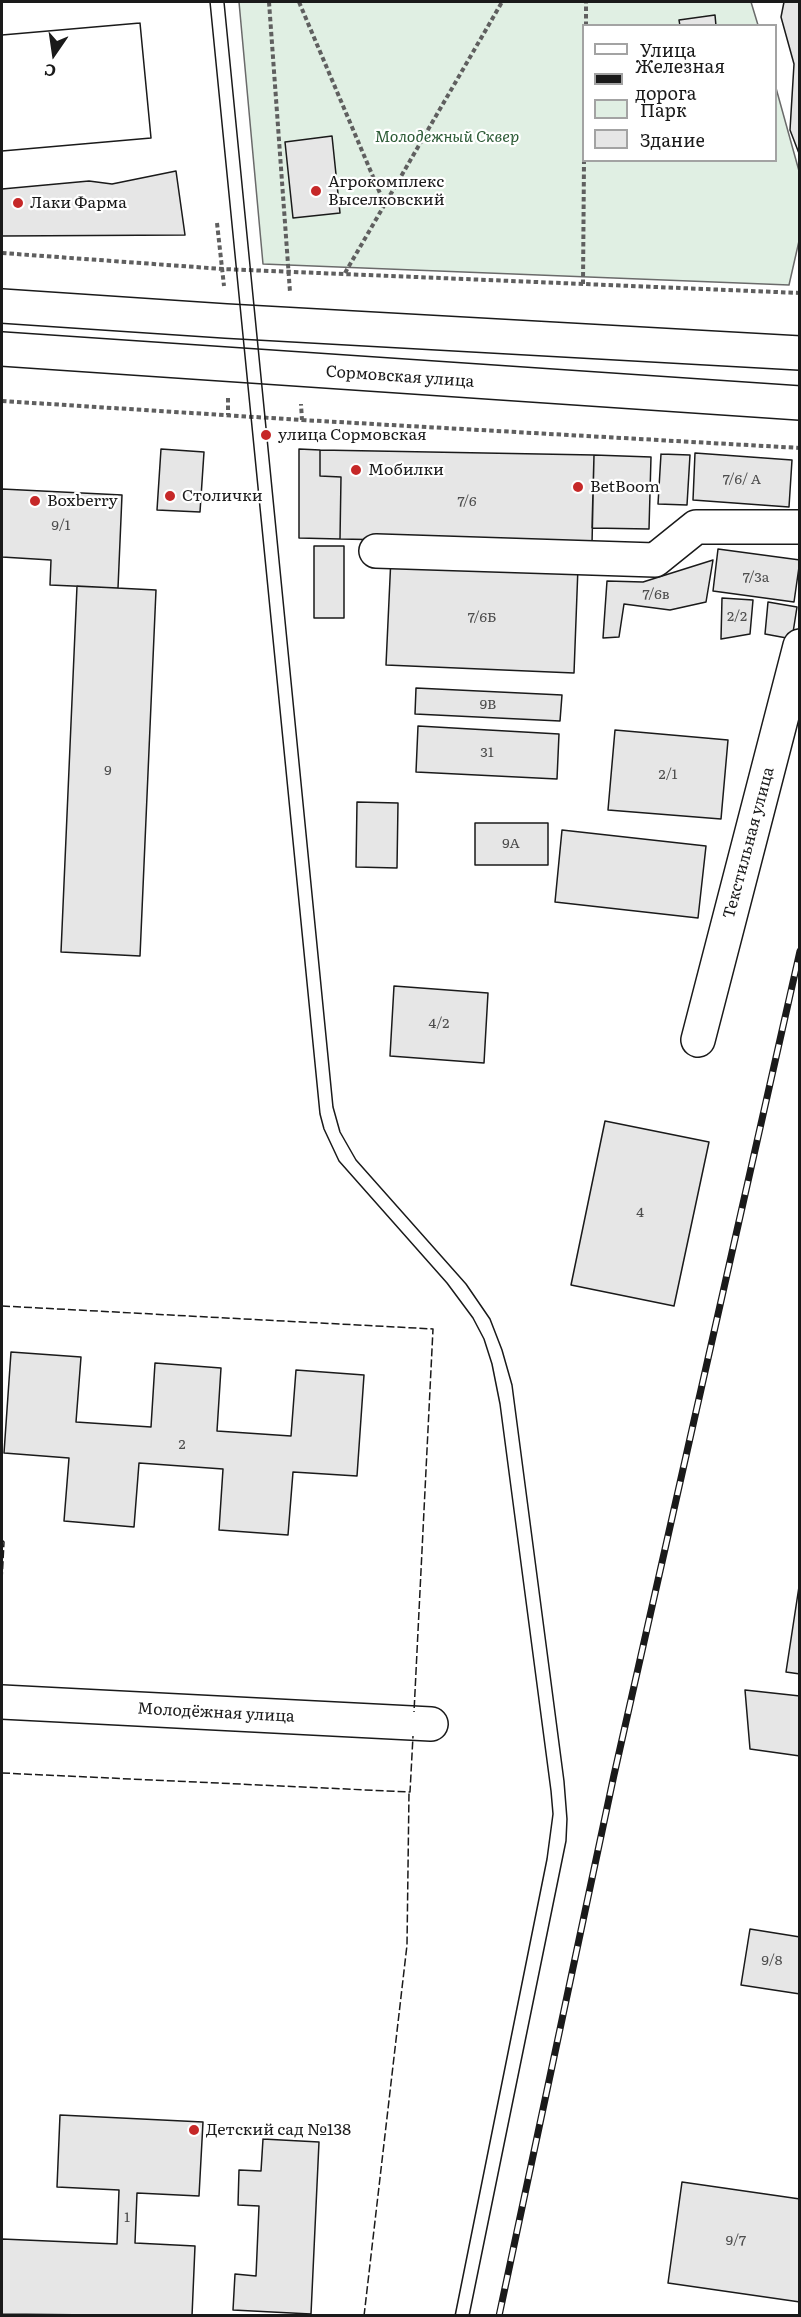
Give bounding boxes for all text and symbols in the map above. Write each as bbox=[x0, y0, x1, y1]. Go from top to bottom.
north arrow bbox=[24, 24, 84, 84]
legend bbox=[582, 24, 777, 162]
text: Улица bbox=[640, 36, 696, 63]
text: Железная дорога bbox=[635, 52, 725, 106]
text: С bbox=[42, 59, 58, 85]
text: Парк bbox=[640, 96, 687, 123]
text: Здание bbox=[640, 126, 705, 153]
park label: Молодежный Сквер bbox=[375, 127, 519, 147]
place label: Агрокомплекс Выселковский bbox=[328, 172, 445, 210]
marker: Агрокомплекс Выселковский bbox=[309, 184, 323, 198]
place label: Лаки Фарма bbox=[30, 193, 127, 213]
marker: Лаки Фарма bbox=[11, 196, 25, 210]
street label: Сормовская улица bbox=[325, 362, 475, 392]
place label: улица Сормовская bbox=[278, 425, 427, 445]
marker: улица Сормовская bbox=[259, 428, 273, 442]
place label: Мобилки bbox=[368, 460, 444, 480]
marker: Мобилки bbox=[349, 463, 363, 477]
house number: 7/6/ А bbox=[723, 472, 761, 488]
place label: BetBoom bbox=[590, 477, 660, 497]
marker: BetBoom bbox=[571, 480, 585, 494]
place label: Столички bbox=[182, 486, 263, 506]
marker: Столички bbox=[163, 489, 177, 503]
place label: Boxberry bbox=[47, 491, 118, 511]
marker: Boxberry bbox=[28, 494, 42, 508]
house number: 7/6 bbox=[457, 494, 477, 510]
house number: 9/1 bbox=[51, 518, 71, 534]
house number: 7/3а bbox=[743, 570, 769, 586]
house number: 7/6в bbox=[642, 587, 670, 603]
house number: 2/2 bbox=[727, 609, 747, 625]
house number: 7/6Б bbox=[468, 610, 496, 626]
house number: 9В bbox=[480, 697, 496, 713]
house number: 31 bbox=[480, 745, 494, 761]
house number: 9 bbox=[104, 763, 112, 779]
street label: Текстильная улица bbox=[719, 765, 779, 921]
house number: 2/1 bbox=[659, 767, 677, 783]
house number: 9А bbox=[502, 836, 520, 852]
house number: 4/2 bbox=[429, 1016, 449, 1032]
house number: 4 bbox=[636, 1205, 644, 1221]
house number: 2 bbox=[178, 1437, 186, 1453]
street label: Молодёжная улица bbox=[137, 1699, 295, 1727]
house number: 9/8 bbox=[761, 1953, 783, 1969]
place label: Детский сад №138 bbox=[206, 2120, 351, 2140]
marker: Детский сад №138 bbox=[187, 2123, 201, 2137]
house number: 1 bbox=[124, 2210, 130, 2226]
house number: 9/7 bbox=[726, 2233, 746, 2249]

